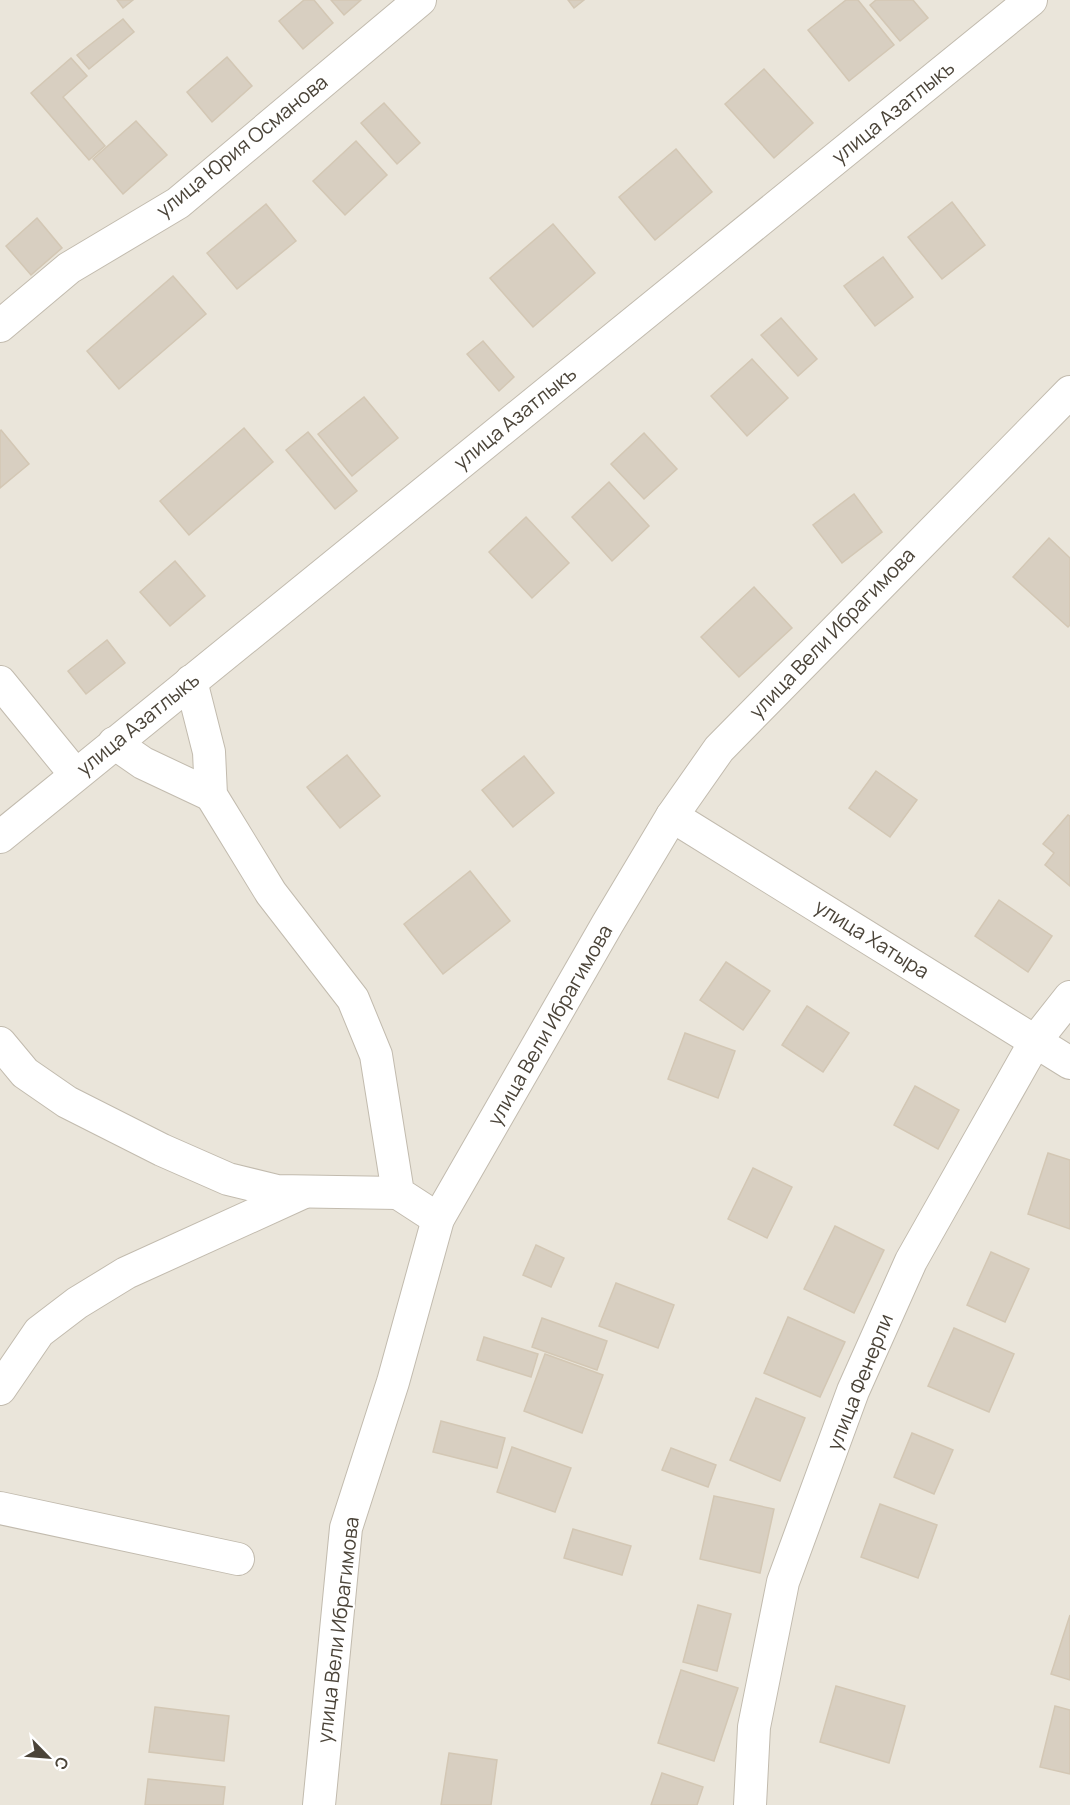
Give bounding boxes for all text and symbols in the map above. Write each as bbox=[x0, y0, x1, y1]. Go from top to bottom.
street label: улица Азатлыкъ bbox=[826, 54, 960, 169]
street label: улица Юрия Османова bbox=[150, 68, 333, 223]
street label: улица Азатлыкъ bbox=[448, 360, 582, 475]
street label: улица Вели Ибрагимова bbox=[743, 541, 920, 724]
street label: улица Азатлыкъ bbox=[71, 666, 205, 781]
street label: улица Хатыра bbox=[810, 893, 935, 985]
street label: улица Вели Ибрагимова bbox=[481, 919, 618, 1130]
street label: улица Фенерли bbox=[820, 1310, 899, 1454]
street label: улица Вели Ибрагимова bbox=[310, 1515, 365, 1745]
north arrow bbox=[18, 1727, 78, 1787]
text: С bbox=[49, 1753, 74, 1774]

